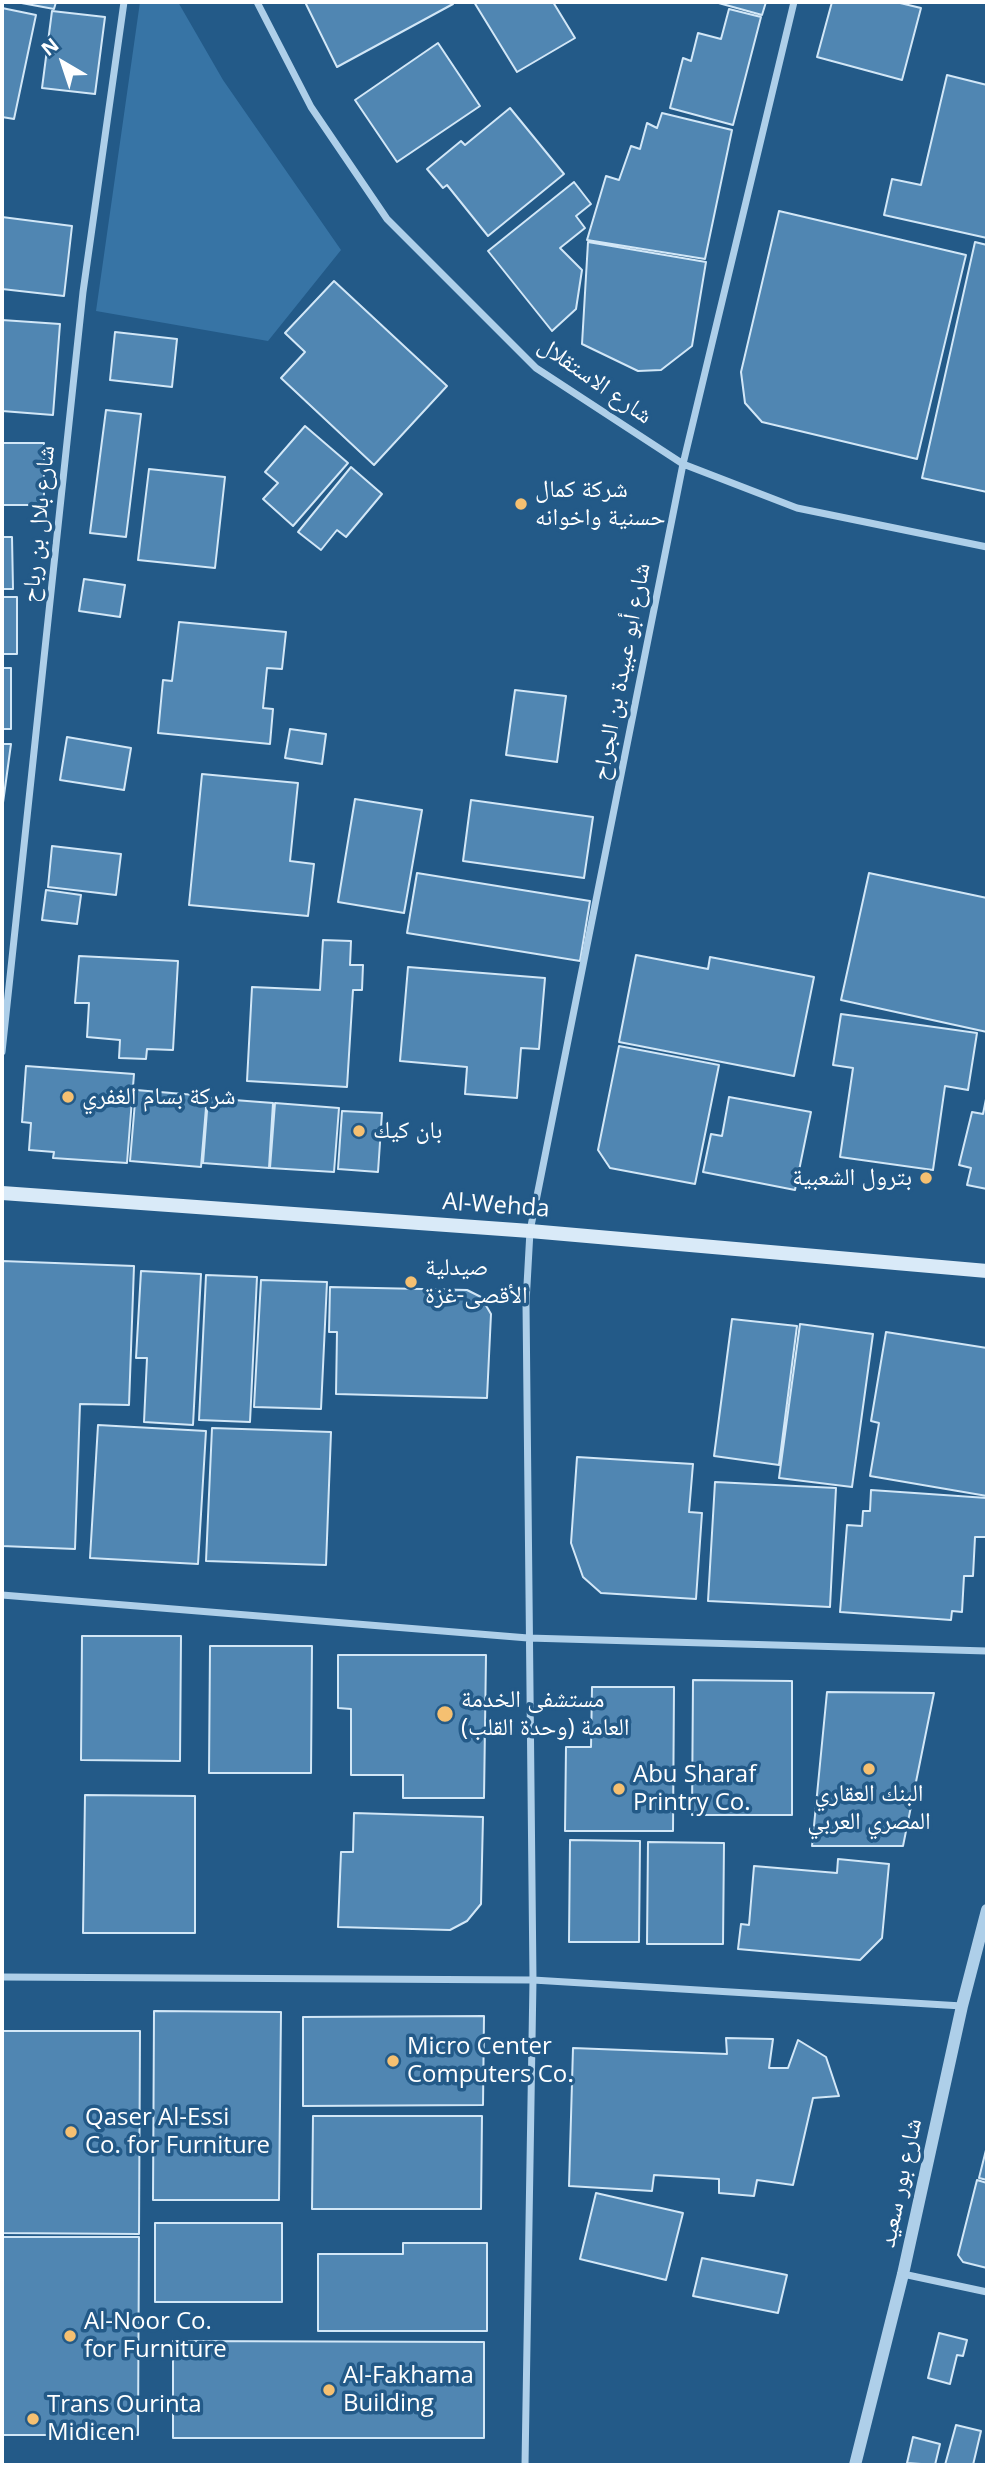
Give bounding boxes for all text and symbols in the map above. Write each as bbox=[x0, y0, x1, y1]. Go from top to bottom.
north arrow bbox=[28, 28, 98, 98]
text: N bbox=[36, 32, 64, 62]
street label: شارع الاستقلال bbox=[532, 331, 658, 431]
street label: شارع بلال بن رباح bbox=[16, 444, 62, 604]
place label: شركة كمال حسنية واخوانه bbox=[535, 476, 666, 532]
marker: شركة كمال حسنية واخوانه bbox=[513, 496, 529, 512]
street label: شارع أبو عبيدة بن الجراح bbox=[587, 561, 657, 783]
place label: شركة بسام الغفري bbox=[82, 1083, 236, 1111]
marker: شركة بسام الغفري bbox=[60, 1089, 76, 1105]
place label: بان كيك bbox=[373, 1117, 442, 1145]
marker: بان كيك bbox=[351, 1123, 367, 1139]
place label: بترول الشعبية bbox=[792, 1164, 912, 1192]
marker: بترول الشعبية bbox=[918, 1170, 934, 1186]
street label: Al-Wehda bbox=[441, 1188, 551, 1224]
place label: صيدلية الأقصى-غزة bbox=[425, 1254, 528, 1310]
marker: صيدلية الأقصى-غزة bbox=[403, 1274, 419, 1290]
place label: مستشفى الخدمة العامة (وحدة القلب) bbox=[461, 1686, 629, 1742]
marker: مستشفى الخدمة العامة (وحدة القلب) bbox=[435, 1704, 455, 1724]
place label: Abu Sharaf Printry Co. bbox=[633, 1761, 756, 1817]
marker: البنك العقاري المصري العربي bbox=[861, 1761, 877, 1777]
place label: البنك العقاري المصري العربي bbox=[807, 1780, 931, 1836]
marker: Abu Sharaf Printry Co. bbox=[611, 1781, 627, 1797]
place label: Micro Center Computers Co. bbox=[407, 2033, 574, 2089]
marker: Micro Center Computers Co. bbox=[385, 2053, 401, 2069]
place label: Qaser Al-Essi Co. for Furniture bbox=[85, 2104, 270, 2160]
street label: شارع بور سعيد bbox=[873, 2116, 929, 2250]
marker: Qaser Al-Essi Co. for Furniture bbox=[63, 2124, 79, 2140]
place label: Al-Noor Co. for Furniture bbox=[84, 2308, 227, 2364]
marker: Al-Noor Co. for Furniture bbox=[62, 2328, 78, 2344]
place label: Al-Fakhama Building bbox=[343, 2362, 474, 2418]
marker: Al-Fakhama Building bbox=[321, 2382, 337, 2398]
place label: Trans Ourinta Midicen bbox=[47, 2391, 202, 2447]
marker: Trans Ourinta Midicen bbox=[25, 2411, 41, 2427]

